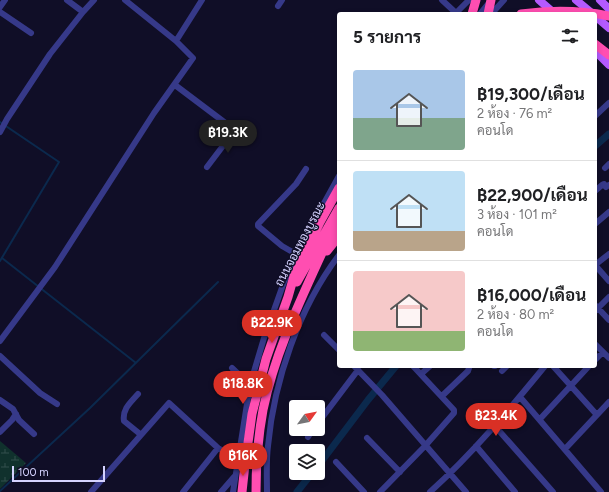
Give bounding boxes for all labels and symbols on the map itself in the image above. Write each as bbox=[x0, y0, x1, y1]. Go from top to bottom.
pin: ฿19.3K bbox=[195, 120, 261, 154]
street label: ถนนจอมทองบูรณะ bbox=[272, 199, 329, 289]
pin: ฿22.9K bbox=[239, 310, 305, 344]
pin: ฿18.8K bbox=[210, 371, 276, 405]
north arrow bbox=[289, 400, 325, 436]
pin: ฿23.4K bbox=[463, 403, 529, 437]
pin: ฿16K bbox=[219, 443, 267, 477]
scale bar bbox=[12, 464, 105, 483]

